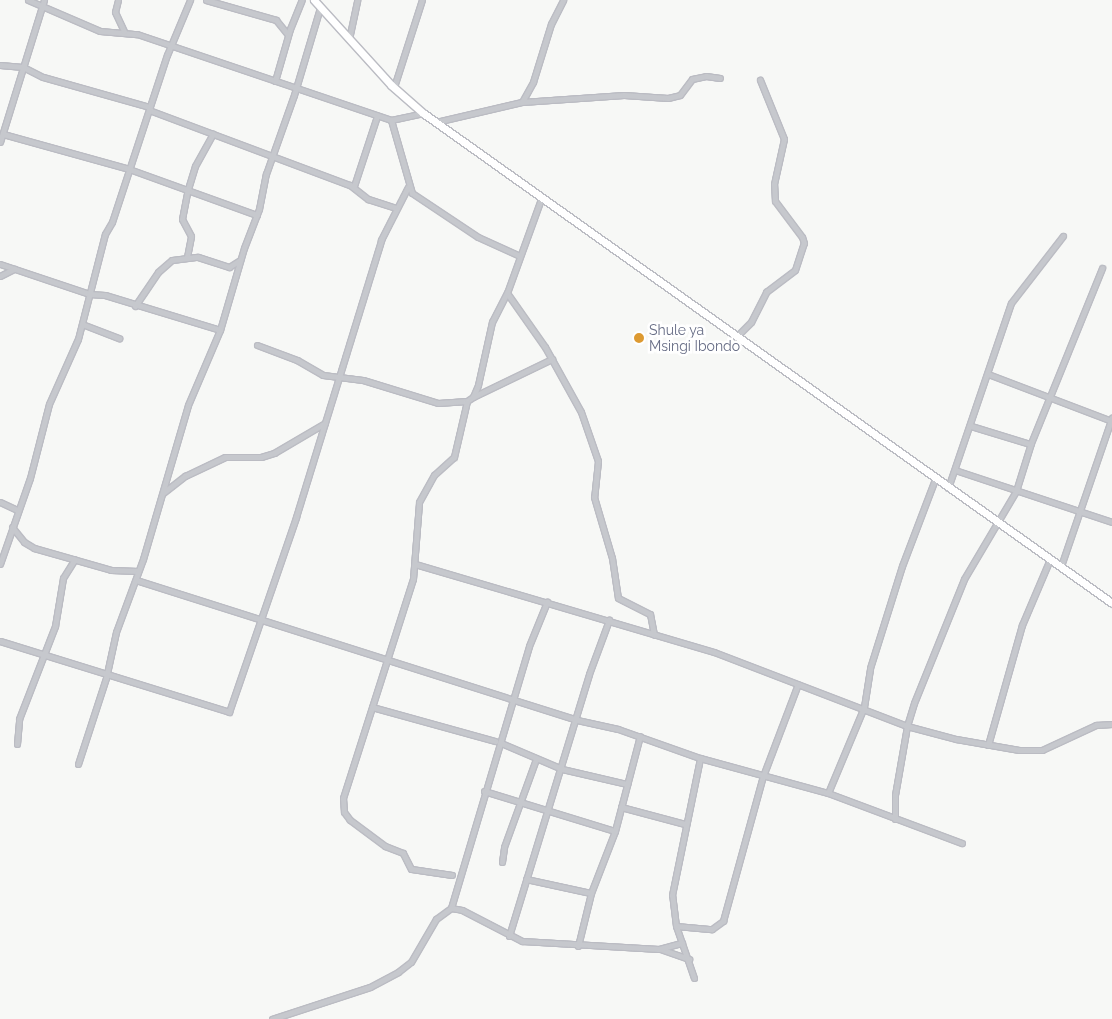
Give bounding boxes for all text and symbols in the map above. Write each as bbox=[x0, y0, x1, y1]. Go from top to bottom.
place label: Shule ya Msingi Ibondo bbox=[649, 322, 740, 354]
marker: Shule ya Msingi Ibondo bbox=[633, 332, 645, 344]

